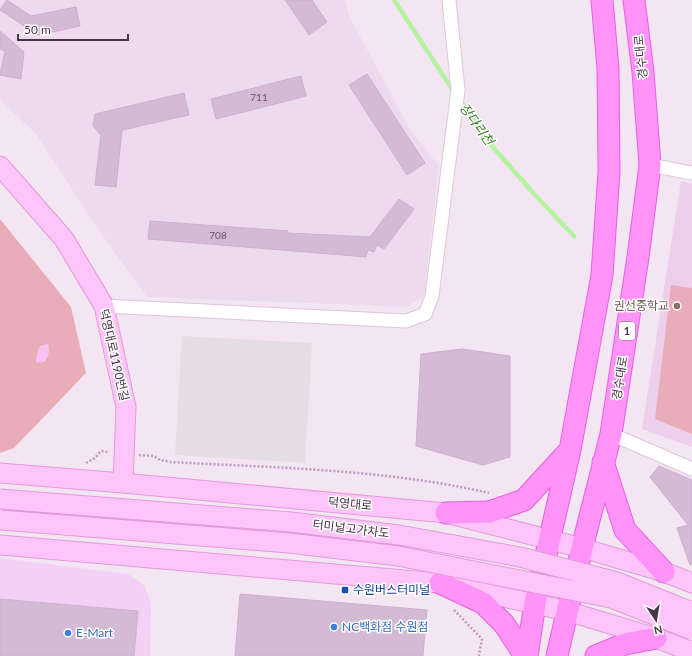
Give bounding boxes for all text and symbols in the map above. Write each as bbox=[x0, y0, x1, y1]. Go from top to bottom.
scale bar bbox=[18, 16, 128, 42]
text: 50 m bbox=[24, 22, 51, 37]
street label: 경수대로 bbox=[631, 34, 650, 80]
house number: 711 bbox=[250, 91, 268, 103]
water label: 장다리천 bbox=[456, 100, 498, 149]
house number: 708 bbox=[209, 229, 227, 241]
place label: 권선중학교 bbox=[614, 298, 669, 313]
marker: 권선중학교 bbox=[672, 301, 682, 311]
street label: 덕영대로1190번길 bbox=[97, 307, 132, 402]
road number: 1 bbox=[619, 322, 635, 340]
street label: 경수대로 bbox=[609, 355, 630, 401]
street label: 덕영대로 bbox=[327, 494, 373, 513]
street label: 터미널고가차도 bbox=[312, 516, 390, 541]
place label: 수원버스터미널 bbox=[353, 582, 430, 597]
marker: 수원버스터미널 bbox=[340, 585, 350, 595]
north arrow bbox=[636, 600, 676, 640]
place label: NC백화점 수원점 bbox=[342, 619, 429, 634]
marker: NC백화점 수원점 bbox=[329, 622, 339, 632]
text: N bbox=[653, 623, 664, 638]
place label: E-Mart bbox=[76, 625, 114, 640]
marker: E-Mart bbox=[63, 628, 73, 638]

